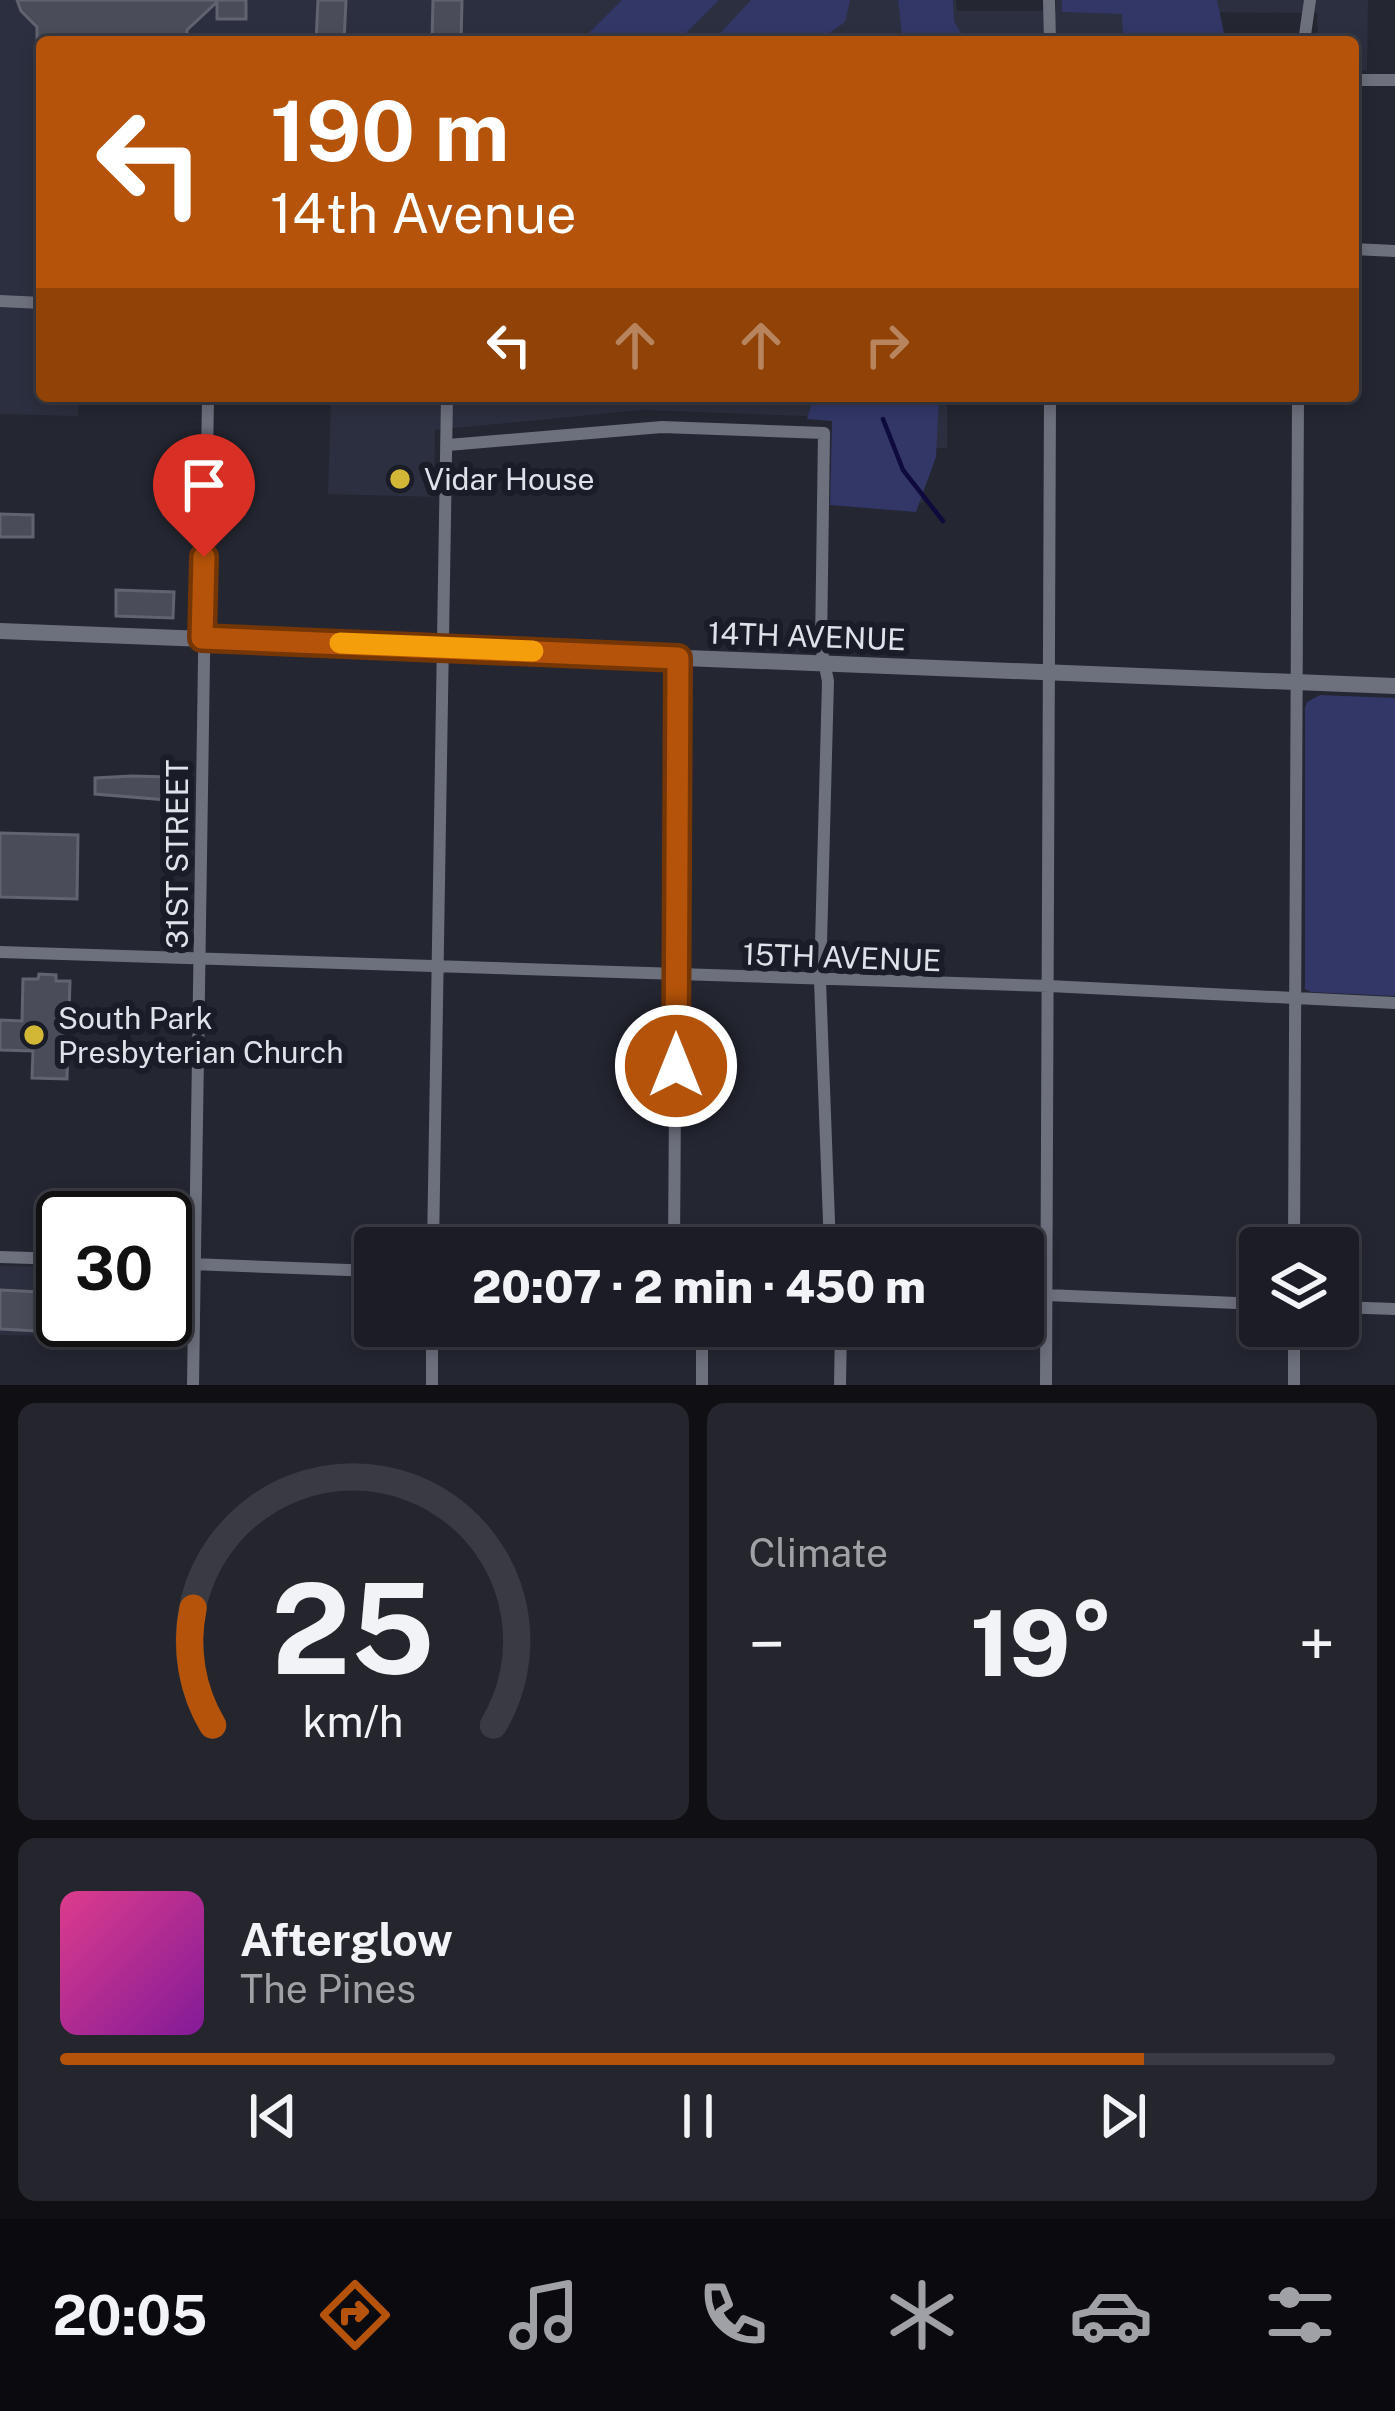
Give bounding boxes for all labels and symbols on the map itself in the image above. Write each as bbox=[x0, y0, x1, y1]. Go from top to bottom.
pin bbox=[153, 434, 255, 557]
place label: Vidar House bbox=[424, 461, 594, 497]
marker: Vidar House bbox=[387, 466, 413, 492]
street label: 14TH AVENUE bbox=[708, 615, 906, 657]
street label: 31ST STREET bbox=[159, 759, 195, 949]
street label: 15TH AVENUE bbox=[742, 936, 942, 978]
place label: South Park Presbyterian Church bbox=[58, 1000, 344, 1070]
position arrow bbox=[613, 1003, 739, 1129]
marker: South Park Presbyterian Church bbox=[21, 1022, 47, 1048]
speed limit sign: 30 bbox=[36, 1191, 192, 1347]

